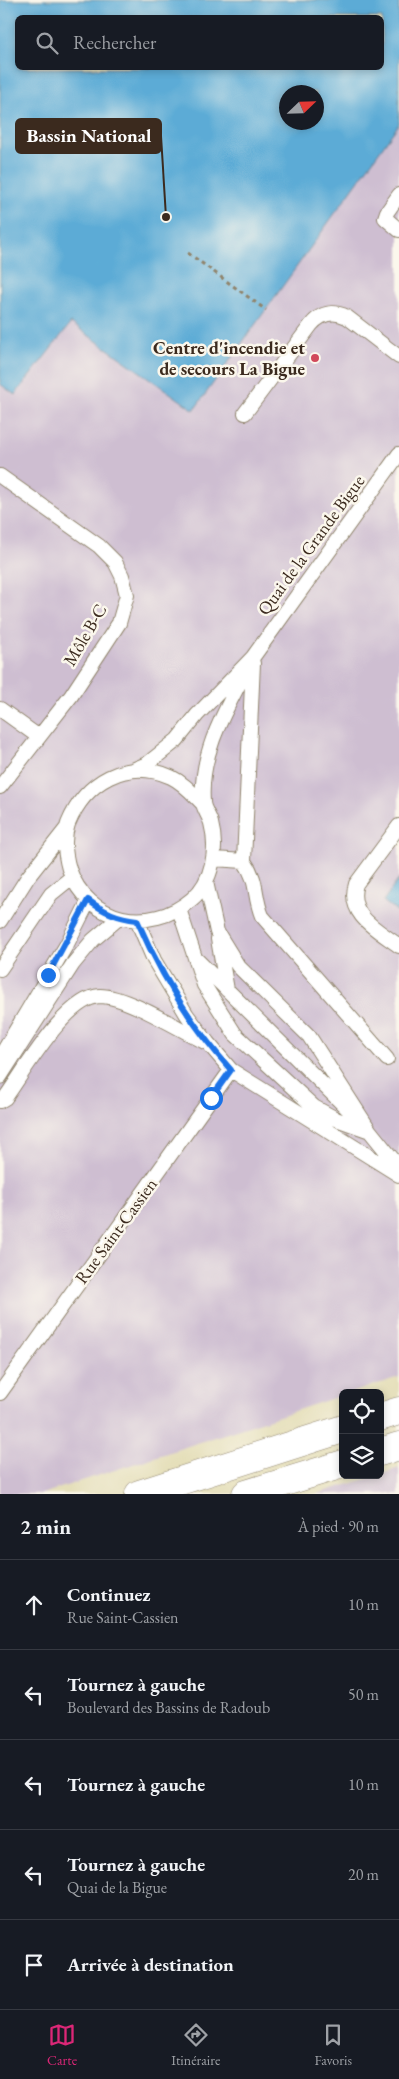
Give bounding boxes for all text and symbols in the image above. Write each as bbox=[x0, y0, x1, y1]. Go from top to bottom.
search box bbox=[15, 15, 384, 70]
icon: search bbox=[33, 29, 61, 57]
text: Rechercher bbox=[73, 30, 156, 55]
north arrow bbox=[279, 85, 324, 130]
callout: Bassin National bbox=[16, 119, 161, 153]
text: Bassin National bbox=[27, 123, 152, 148]
place label: Centre d'incendie et de secours La Bigue bbox=[153, 336, 305, 380]
marker: Centre d'incendie et de secours La Bigue bbox=[309, 352, 321, 364]
street label: Quai de la Grande Bigue bbox=[252, 470, 369, 619]
street label: Môle B-C bbox=[58, 600, 111, 670]
route end bbox=[37, 964, 60, 987]
route start bbox=[200, 1087, 223, 1110]
street label: Rue Saint-Cassien bbox=[69, 1173, 162, 1288]
map controls bbox=[339, 1389, 384, 1479]
button: locate bbox=[339, 1389, 384, 1434]
button: layers bbox=[339, 1434, 384, 1479]
text: 2 min bbox=[20, 1513, 71, 1540]
text: À pied · 90 m bbox=[298, 1516, 379, 1537]
text: Continuez bbox=[67, 1582, 151, 1607]
icon: ahead bbox=[20, 1591, 48, 1619]
text: 10 m bbox=[348, 1594, 379, 1615]
text: Rue Saint-Cassien bbox=[67, 1607, 179, 1628]
text: Tournez à gauche bbox=[67, 1672, 205, 1697]
icon: left bbox=[20, 1681, 48, 1709]
text: 50 m bbox=[348, 1684, 379, 1705]
text: Boulevard des Bassins de Radoub bbox=[67, 1697, 270, 1718]
icon: left bbox=[20, 1771, 48, 1799]
text: Tournez à gauche bbox=[67, 1772, 205, 1797]
text: 10 m bbox=[348, 1774, 379, 1795]
text: Tournez à gauche bbox=[67, 1852, 205, 1877]
icon: left bbox=[20, 1861, 48, 1889]
text: 20 m bbox=[348, 1864, 379, 1885]
text: Quai de la Bigue bbox=[67, 1877, 167, 1898]
icon: arrive bbox=[20, 1951, 48, 1979]
text: Arrivée à destination bbox=[67, 1952, 234, 1977]
tab: Carte bbox=[47, 2021, 77, 2069]
tab: Itinéraire bbox=[171, 2021, 220, 2069]
tab: Favoris bbox=[315, 2021, 352, 2069]

